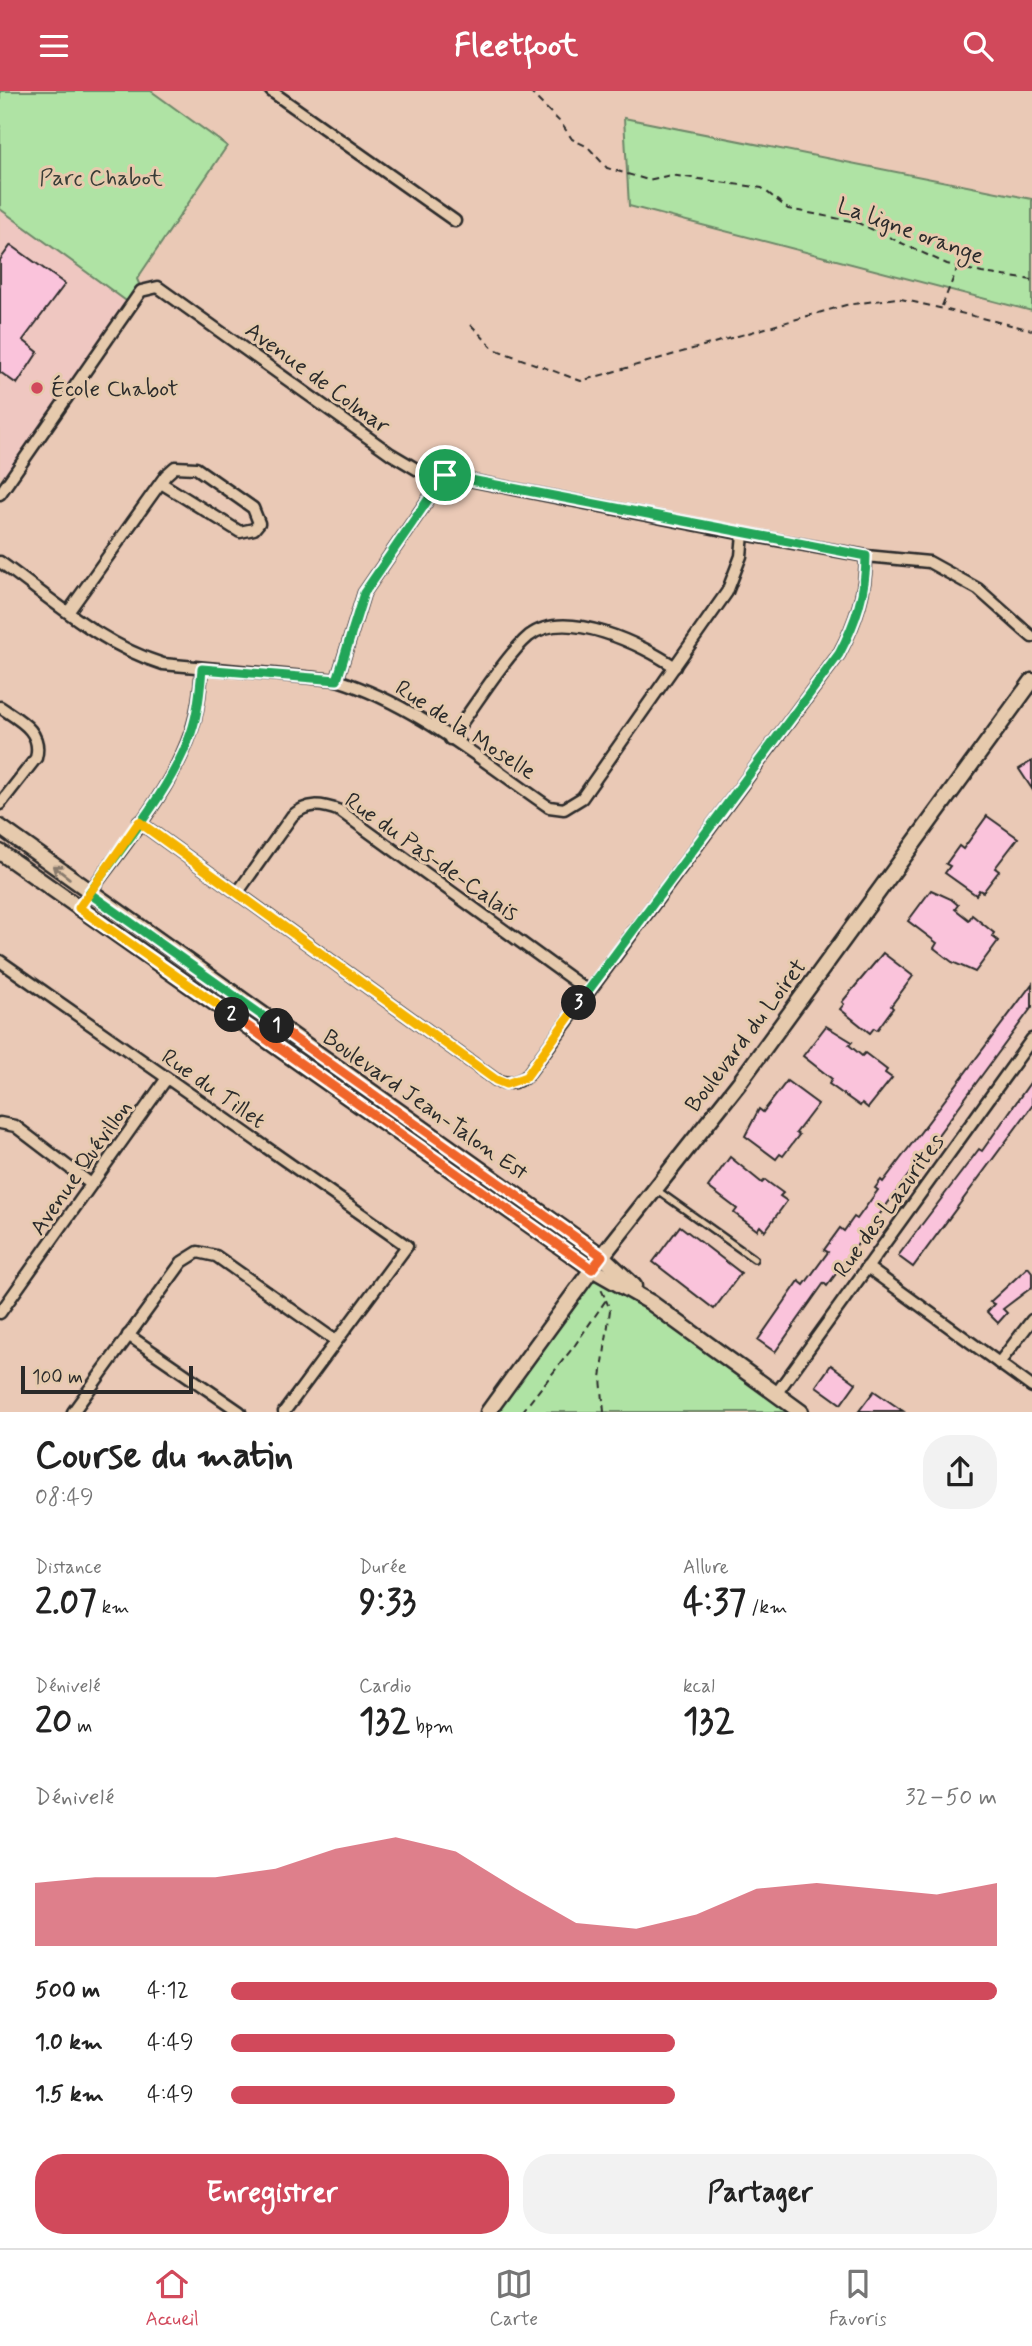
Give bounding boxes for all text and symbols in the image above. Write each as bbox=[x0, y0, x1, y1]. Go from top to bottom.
text: Fleetfoot bbox=[454, 25, 578, 67]
icon: menu bbox=[35, 27, 73, 65]
icon: search bbox=[959, 27, 997, 65]
park label: Parc Chabot bbox=[39, 164, 163, 194]
street label: La ligne orange bbox=[832, 192, 988, 274]
street label: Avenue de Colmar bbox=[238, 316, 396, 442]
place label: École Chabot bbox=[51, 374, 179, 405]
marker: École Chabot bbox=[29, 380, 45, 396]
pin bbox=[415, 445, 475, 505]
icon: arrive bbox=[426, 456, 464, 494]
street label: Rue de la Moselle bbox=[389, 674, 541, 787]
street label: Rue du Pas-de-Calais bbox=[338, 786, 524, 929]
one-way arrow bbox=[52, 865, 70, 880]
street label: Boulevard du Loiret bbox=[679, 953, 814, 1119]
pin: 3 bbox=[562, 985, 596, 1021]
text: 3 bbox=[574, 990, 583, 1015]
pin: 2 bbox=[215, 997, 250, 1033]
text: 2 bbox=[227, 1002, 236, 1027]
pin: 1 bbox=[260, 1009, 294, 1044]
text: 1 bbox=[272, 1013, 281, 1038]
street label: Boulevard Jean-Talon Est bbox=[316, 1023, 534, 1188]
street label: Rue du Tillet bbox=[155, 1043, 271, 1137]
street label: Avenue Quévillon bbox=[24, 1094, 140, 1242]
street label: Rue des Lazurites bbox=[827, 1128, 952, 1284]
scale bar bbox=[21, 1363, 192, 1394]
text: 100 m bbox=[32, 1365, 83, 1390]
text: Course du matin bbox=[35, 1432, 293, 1481]
button: share bbox=[923, 1435, 997, 1509]
text: 08:49 bbox=[35, 1483, 94, 1513]
text: Distance bbox=[35, 1555, 102, 1580]
text: Durée bbox=[359, 1555, 407, 1580]
text: Allure bbox=[683, 1555, 729, 1580]
text: 2.07 bbox=[35, 1580, 97, 1626]
text: 9:33 bbox=[359, 1580, 416, 1626]
text: 4:37 bbox=[683, 1580, 746, 1626]
text: km bbox=[97, 1595, 129, 1620]
text: /km bbox=[746, 1595, 787, 1620]
text: Dénivelé bbox=[35, 1674, 101, 1699]
text: Cardio bbox=[359, 1674, 411, 1699]
text: kcal bbox=[683, 1674, 715, 1699]
text: 20 bbox=[35, 1699, 72, 1745]
text: 132 bbox=[359, 1699, 410, 1745]
text: 132 bbox=[683, 1699, 734, 1745]
text: m bbox=[72, 1714, 92, 1739]
text: bpm bbox=[410, 1714, 454, 1739]
text: Dénivelé bbox=[35, 1783, 114, 1813]
text: 32–50 m bbox=[905, 1783, 997, 1813]
text: 500 m bbox=[35, 1976, 100, 2006]
text: 4:12 bbox=[147, 1976, 189, 2006]
text: 1.0 km bbox=[35, 2028, 103, 2058]
text: 4:49 bbox=[147, 2028, 194, 2058]
text: 1.5 km bbox=[35, 2080, 104, 2110]
text: 4:49 bbox=[147, 2080, 194, 2110]
button: Enregistrer bbox=[35, 2154, 509, 2234]
button: Partager bbox=[523, 2154, 997, 2234]
tab: Accueil bbox=[145, 2265, 199, 2332]
tab: Carte bbox=[490, 2265, 538, 2332]
tab: Favoris bbox=[829, 2265, 887, 2332]

